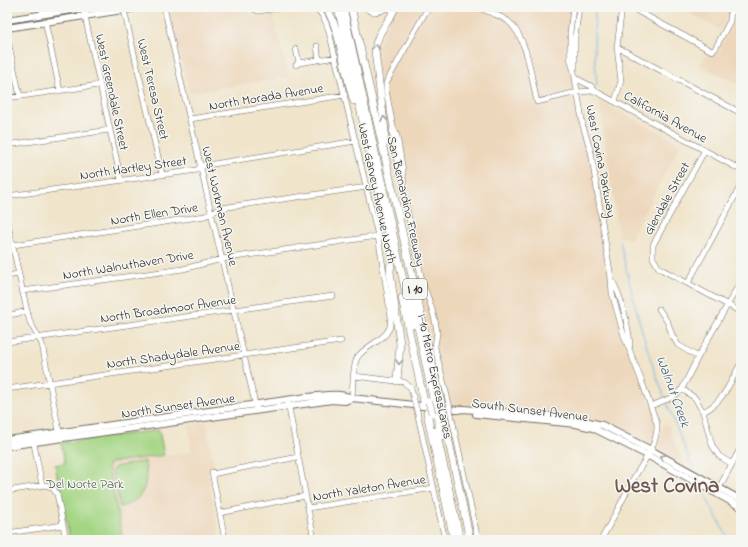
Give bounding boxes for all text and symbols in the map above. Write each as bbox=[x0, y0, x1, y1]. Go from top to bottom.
street label: West Greendale Street bbox=[90, 32, 133, 153]
street label: West Teresa Street bbox=[132, 37, 174, 142]
one-way arrow bbox=[371, 44, 380, 50]
street label: North Morada Avenue bbox=[208, 79, 325, 116]
street label: California Avenue bbox=[620, 87, 711, 148]
street label: West Covina Parkway bbox=[579, 103, 621, 219]
one-way arrow bbox=[379, 116, 388, 122]
street label: West Garvey Avenue North bbox=[351, 121, 401, 266]
street label: San Bernardino Freeway bbox=[380, 134, 430, 268]
street label: West Workman Avenue bbox=[197, 145, 243, 268]
street label: North Hartley Street bbox=[79, 152, 189, 186]
street label: Glendale Street bbox=[639, 158, 696, 239]
street label: North Ellen Drive bbox=[109, 198, 199, 231]
street label: North Walnuthaven Drive bbox=[62, 246, 195, 285]
road number: I 10 bbox=[403, 279, 427, 299]
street label: North Broadmoor Avenue bbox=[99, 291, 238, 328]
street label: I-10 Metro ExpressLanes bbox=[412, 312, 457, 441]
street label: North Shadydale Avenue bbox=[105, 337, 241, 375]
water label: Walnut Creek bbox=[650, 353, 695, 431]
one-way arrow bbox=[394, 359, 403, 365]
street label: North Sunset Avenue bbox=[120, 389, 236, 424]
street label: South Sunset Avenue bbox=[470, 394, 589, 427]
one-way arrow bbox=[660, 454, 667, 461]
street label: North Yaleton Avenue bbox=[311, 470, 427, 507]
district label: West Covina bbox=[615, 472, 719, 502]
park label: Del Norte Park bbox=[45, 475, 124, 494]

